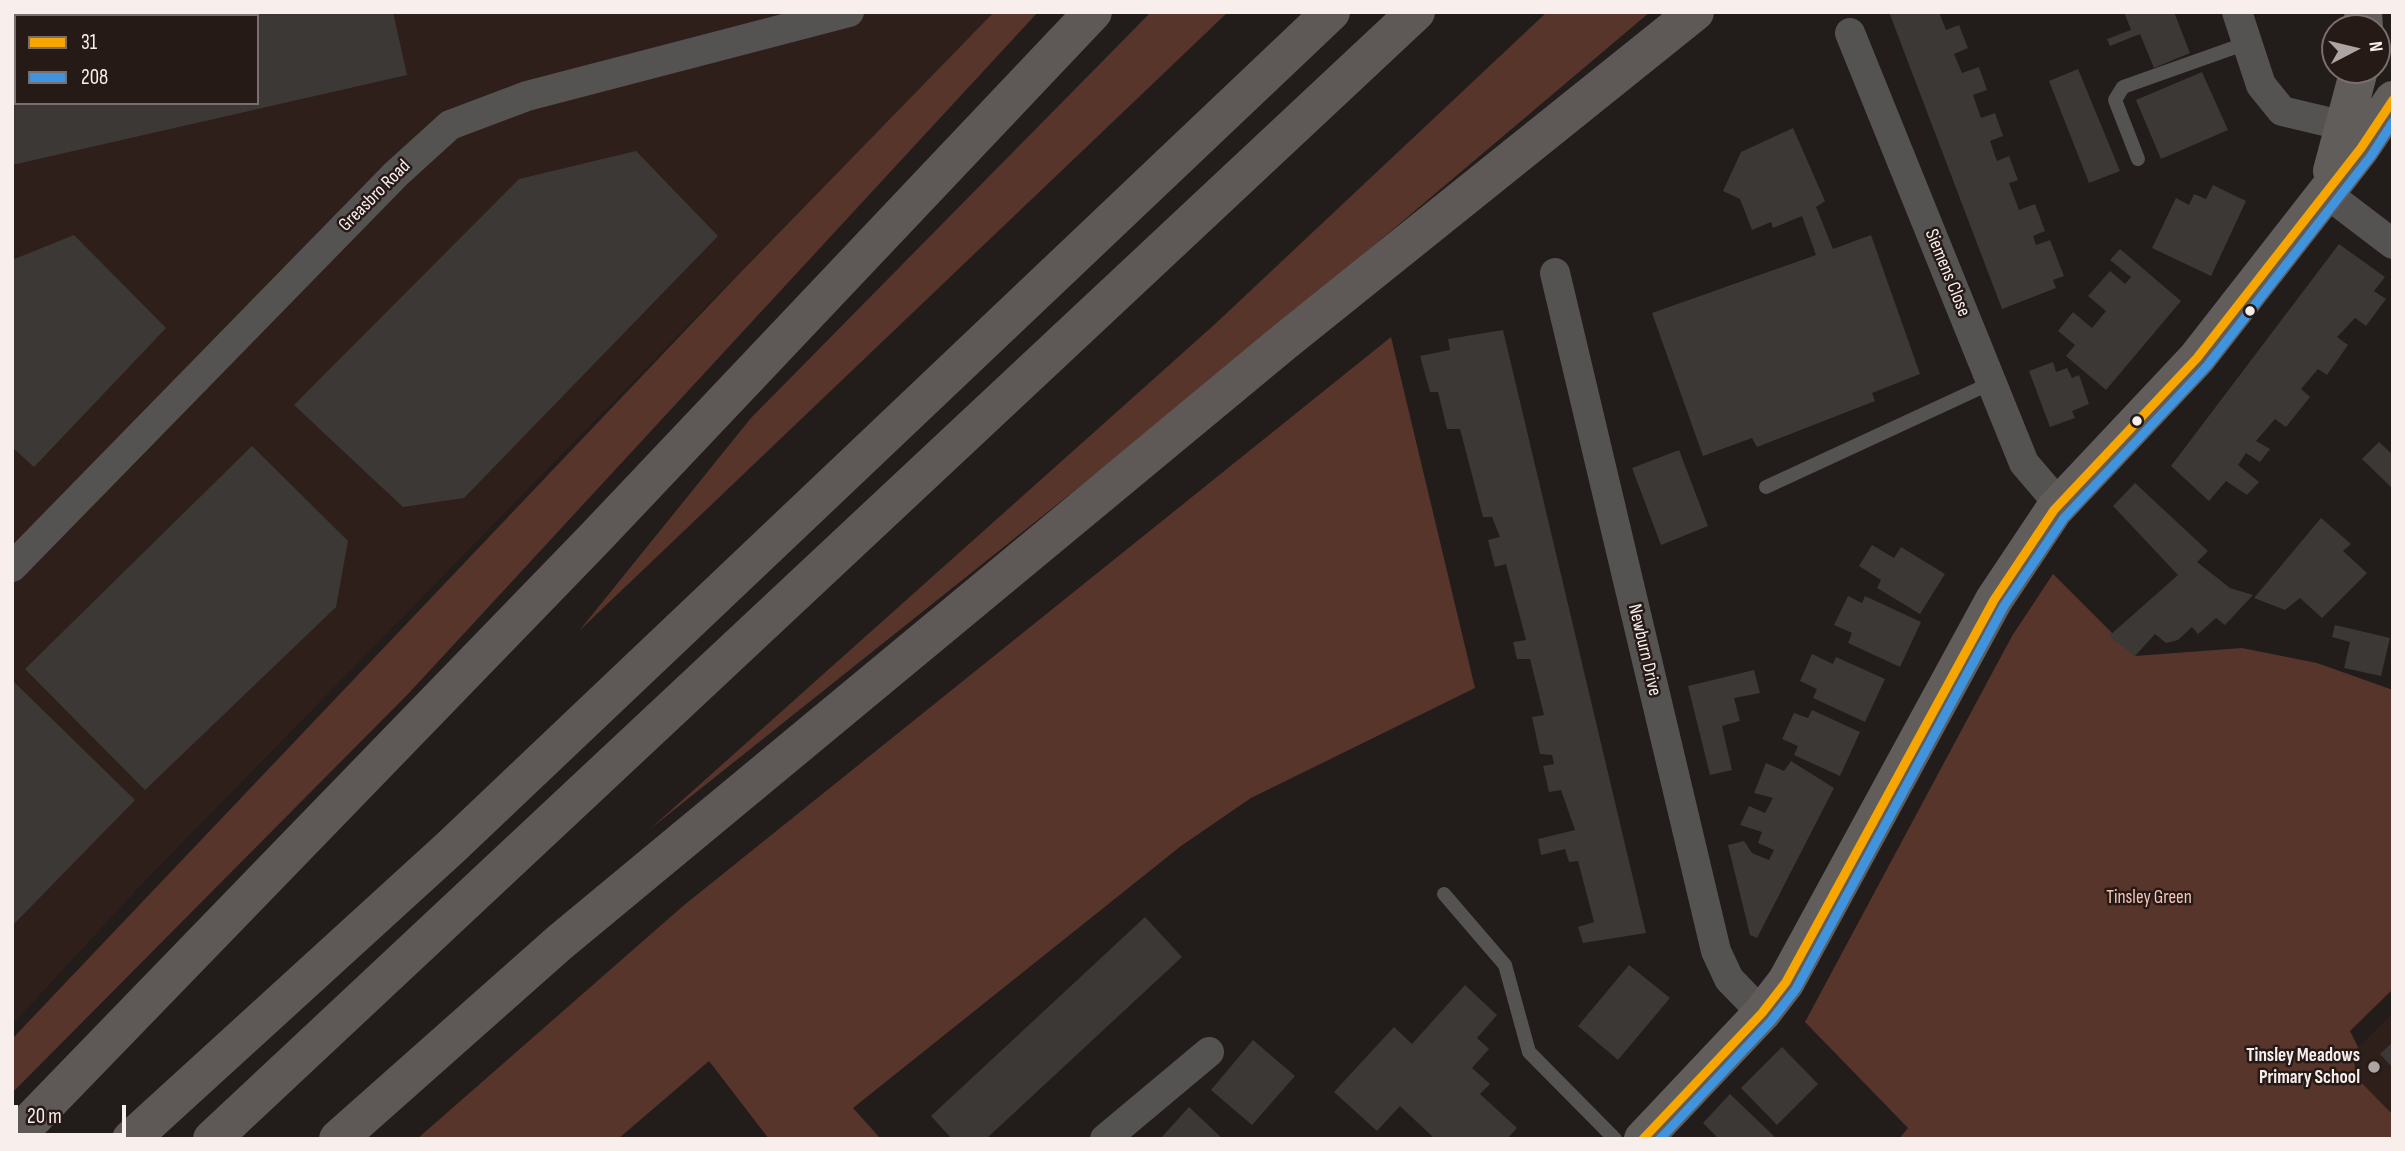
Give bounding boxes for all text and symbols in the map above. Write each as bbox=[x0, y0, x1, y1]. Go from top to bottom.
legend bbox=[14, 14, 259, 105]
north arrow bbox=[2321, 14, 2391, 84]
text: 31 bbox=[81, 30, 97, 55]
text: N bbox=[2363, 40, 2387, 53]
text: 208 bbox=[81, 65, 108, 90]
street label: Greasbro Road bbox=[334, 155, 416, 237]
street label: Siemens Close bbox=[1919, 226, 1975, 320]
unlabelled marker bbox=[2243, 304, 2257, 318]
unlabelled marker bbox=[2130, 414, 2144, 428]
street label: Newburn Drive bbox=[1622, 602, 1666, 698]
park label: Tinsley Green bbox=[2106, 887, 2192, 909]
place label: Tinsley Meadows Primary School bbox=[2246, 1045, 2360, 1089]
marker: Tinsley Meadows Primary School bbox=[2366, 1059, 2382, 1075]
scale bar bbox=[18, 1092, 130, 1136]
text: 20 m bbox=[27, 1104, 62, 1129]

